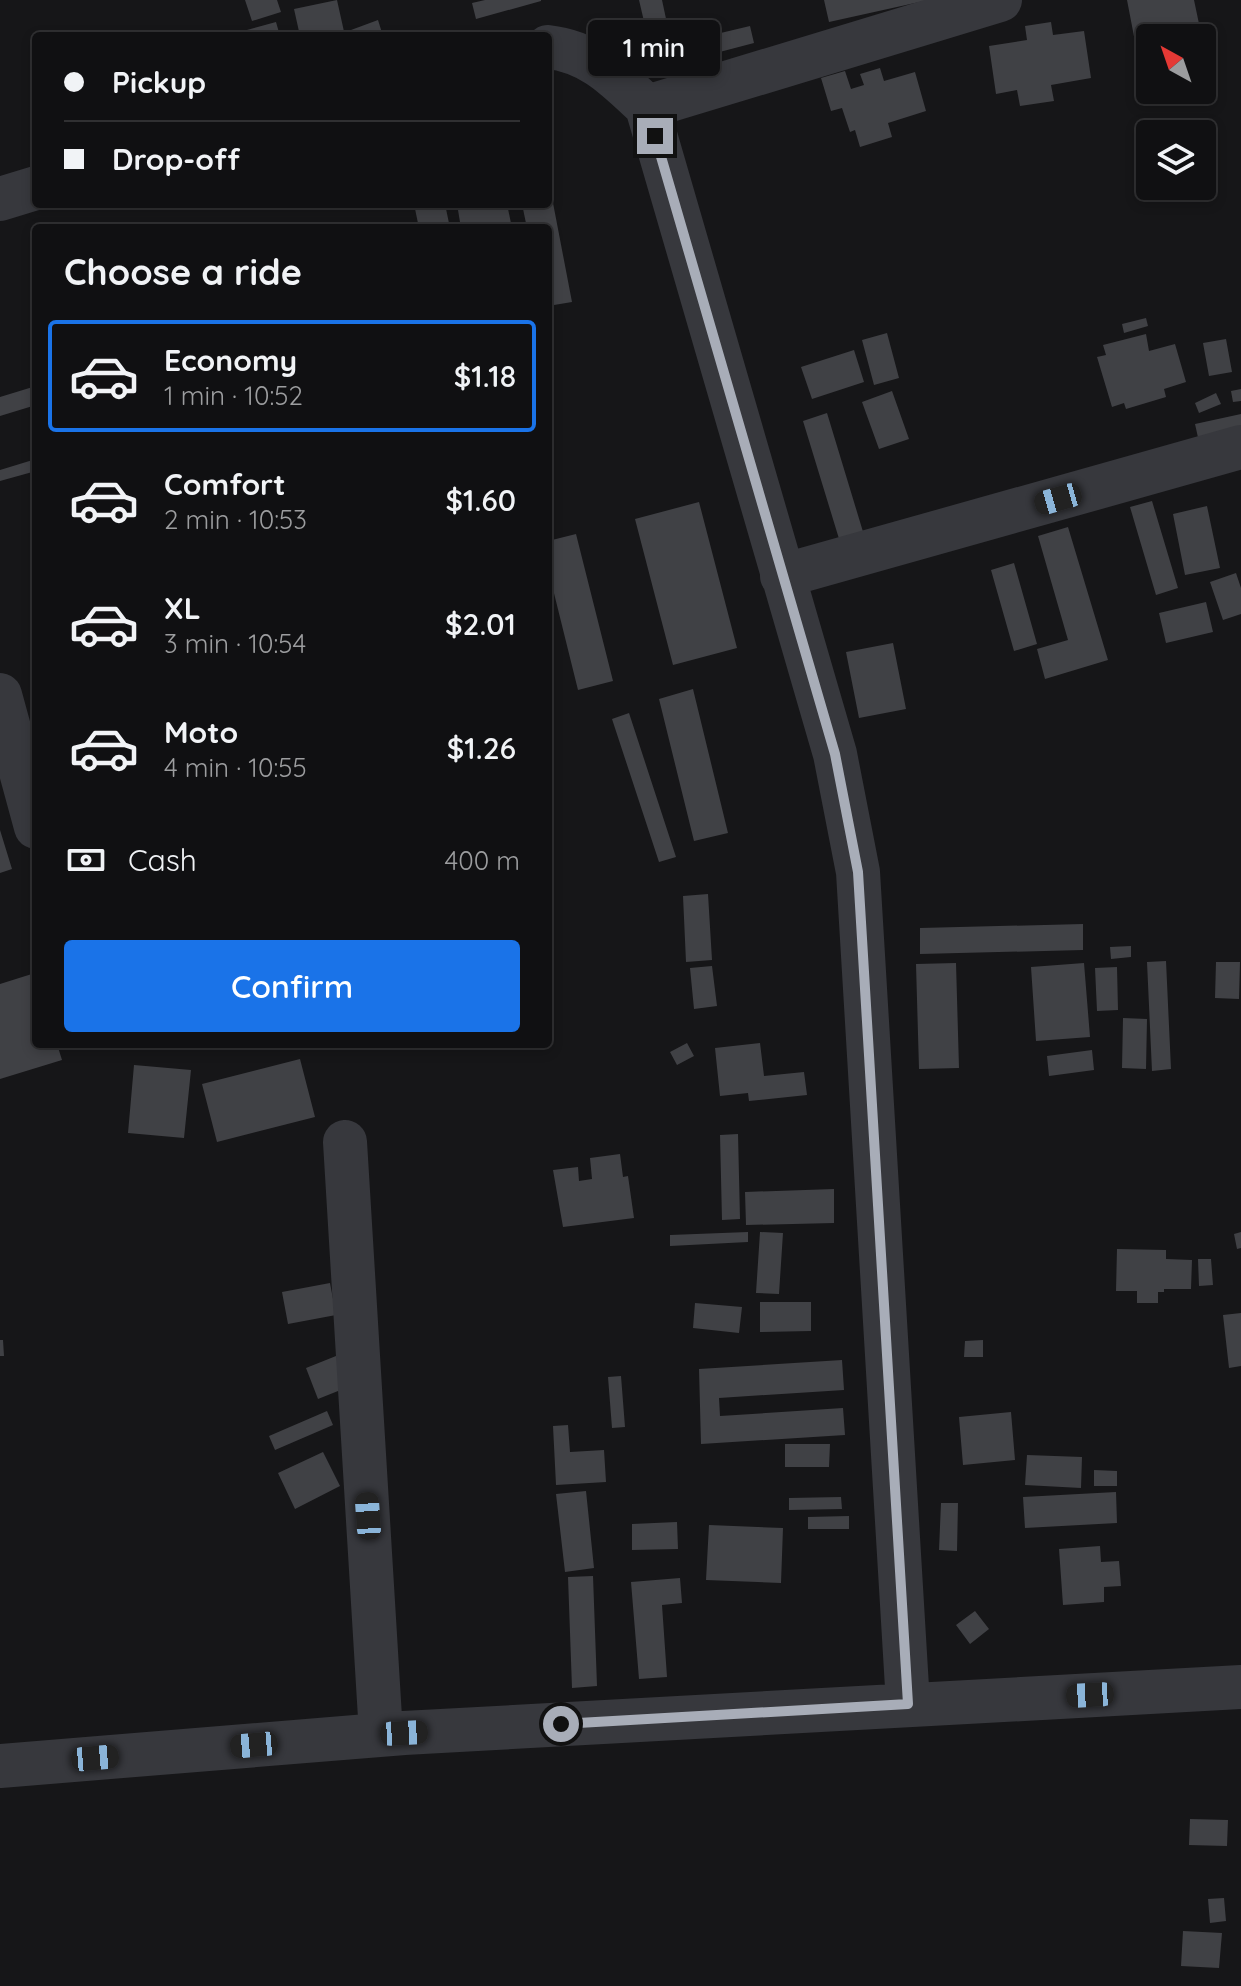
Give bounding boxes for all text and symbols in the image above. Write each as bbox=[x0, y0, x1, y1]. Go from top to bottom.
callout: 1 min bbox=[589, 20, 721, 76]
north arrow bbox=[1136, 24, 1216, 104]
map controls bbox=[1136, 24, 1216, 200]
text: 1 min bbox=[623, 31, 685, 64]
text: Pickup bbox=[112, 63, 206, 101]
route end bbox=[637, 118, 673, 154]
button: layers bbox=[1136, 120, 1216, 200]
text: Drop-off bbox=[112, 140, 240, 178]
text: Choose a ride bbox=[64, 249, 302, 294]
icon: car bbox=[68, 340, 140, 412]
text: Economy bbox=[164, 341, 297, 379]
text: $1.18 bbox=[454, 357, 516, 395]
text: 1 min · 10:52 bbox=[164, 379, 303, 412]
icon: car bbox=[68, 464, 140, 536]
text: Comfort bbox=[164, 465, 285, 503]
text: $1.60 bbox=[446, 481, 516, 519]
car bbox=[1032, 481, 1084, 517]
text: 2 min · 10:53 bbox=[164, 503, 307, 536]
icon: car bbox=[68, 588, 140, 660]
text: XL bbox=[164, 589, 201, 627]
text: $2.01 bbox=[445, 605, 516, 643]
text: 3 min · 10:54 bbox=[164, 627, 306, 660]
icon: car bbox=[68, 712, 140, 784]
text: Moto bbox=[164, 713, 238, 751]
text: $1.26 bbox=[447, 729, 516, 767]
text: 4 min · 10:55 bbox=[164, 751, 307, 784]
icon: cash bbox=[64, 838, 108, 882]
text: Cash bbox=[128, 841, 197, 879]
text: 400 m bbox=[445, 844, 520, 877]
button: Confirm bbox=[64, 940, 520, 1032]
car bbox=[354, 1491, 382, 1541]
car bbox=[1065, 1682, 1115, 1708]
route start bbox=[543, 1706, 579, 1742]
car bbox=[379, 1720, 429, 1746]
car bbox=[229, 1731, 279, 1759]
car bbox=[70, 1744, 120, 1772]

